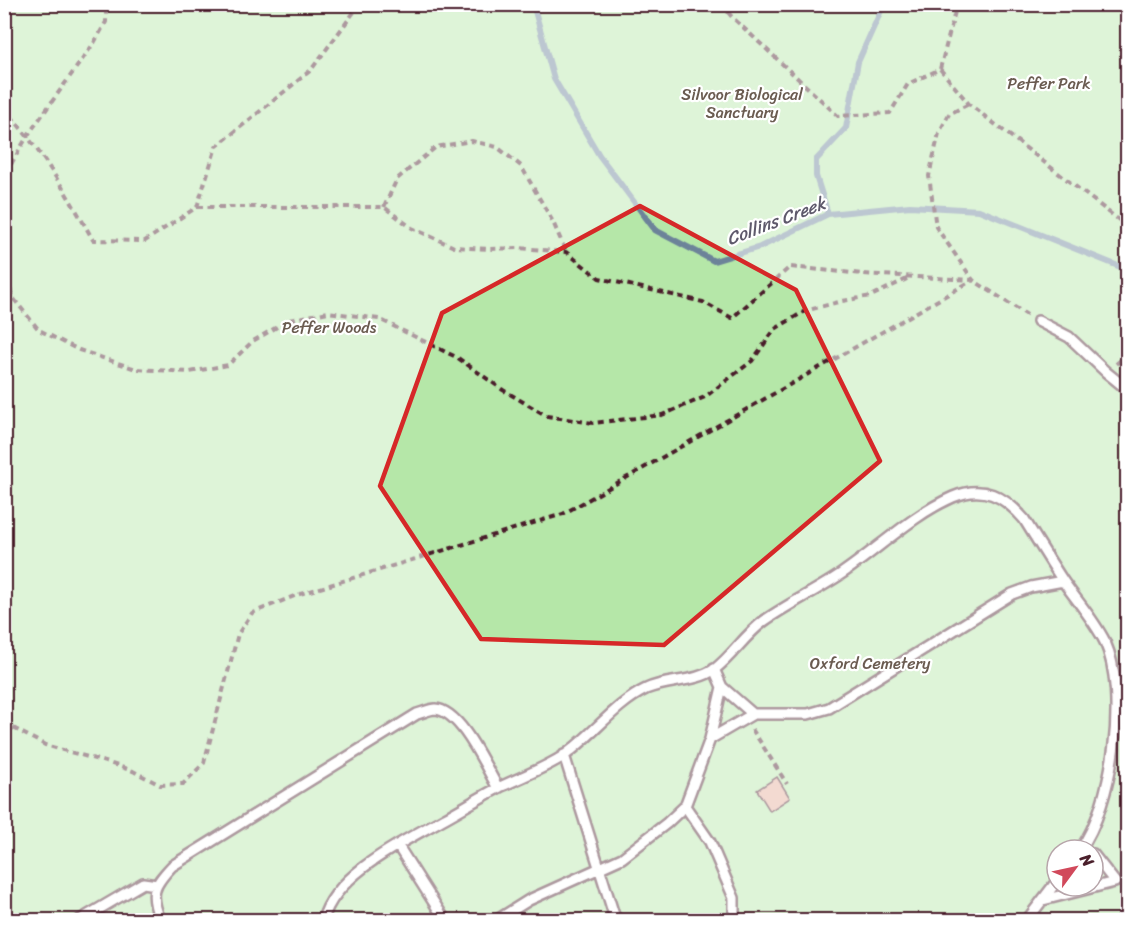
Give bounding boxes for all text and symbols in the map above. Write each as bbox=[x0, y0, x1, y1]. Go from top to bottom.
park label: Peffer Park bbox=[1007, 69, 1091, 98]
park label: Silvoor Biological Sanctuary bbox=[681, 80, 803, 127]
water label: Collins Creek bbox=[722, 187, 832, 255]
park label: Peffer Woods bbox=[282, 313, 377, 342]
park label: Oxford Cemetery bbox=[810, 649, 931, 678]
north arrow bbox=[1045, 838, 1105, 898]
text: N bbox=[1071, 847, 1103, 873]

